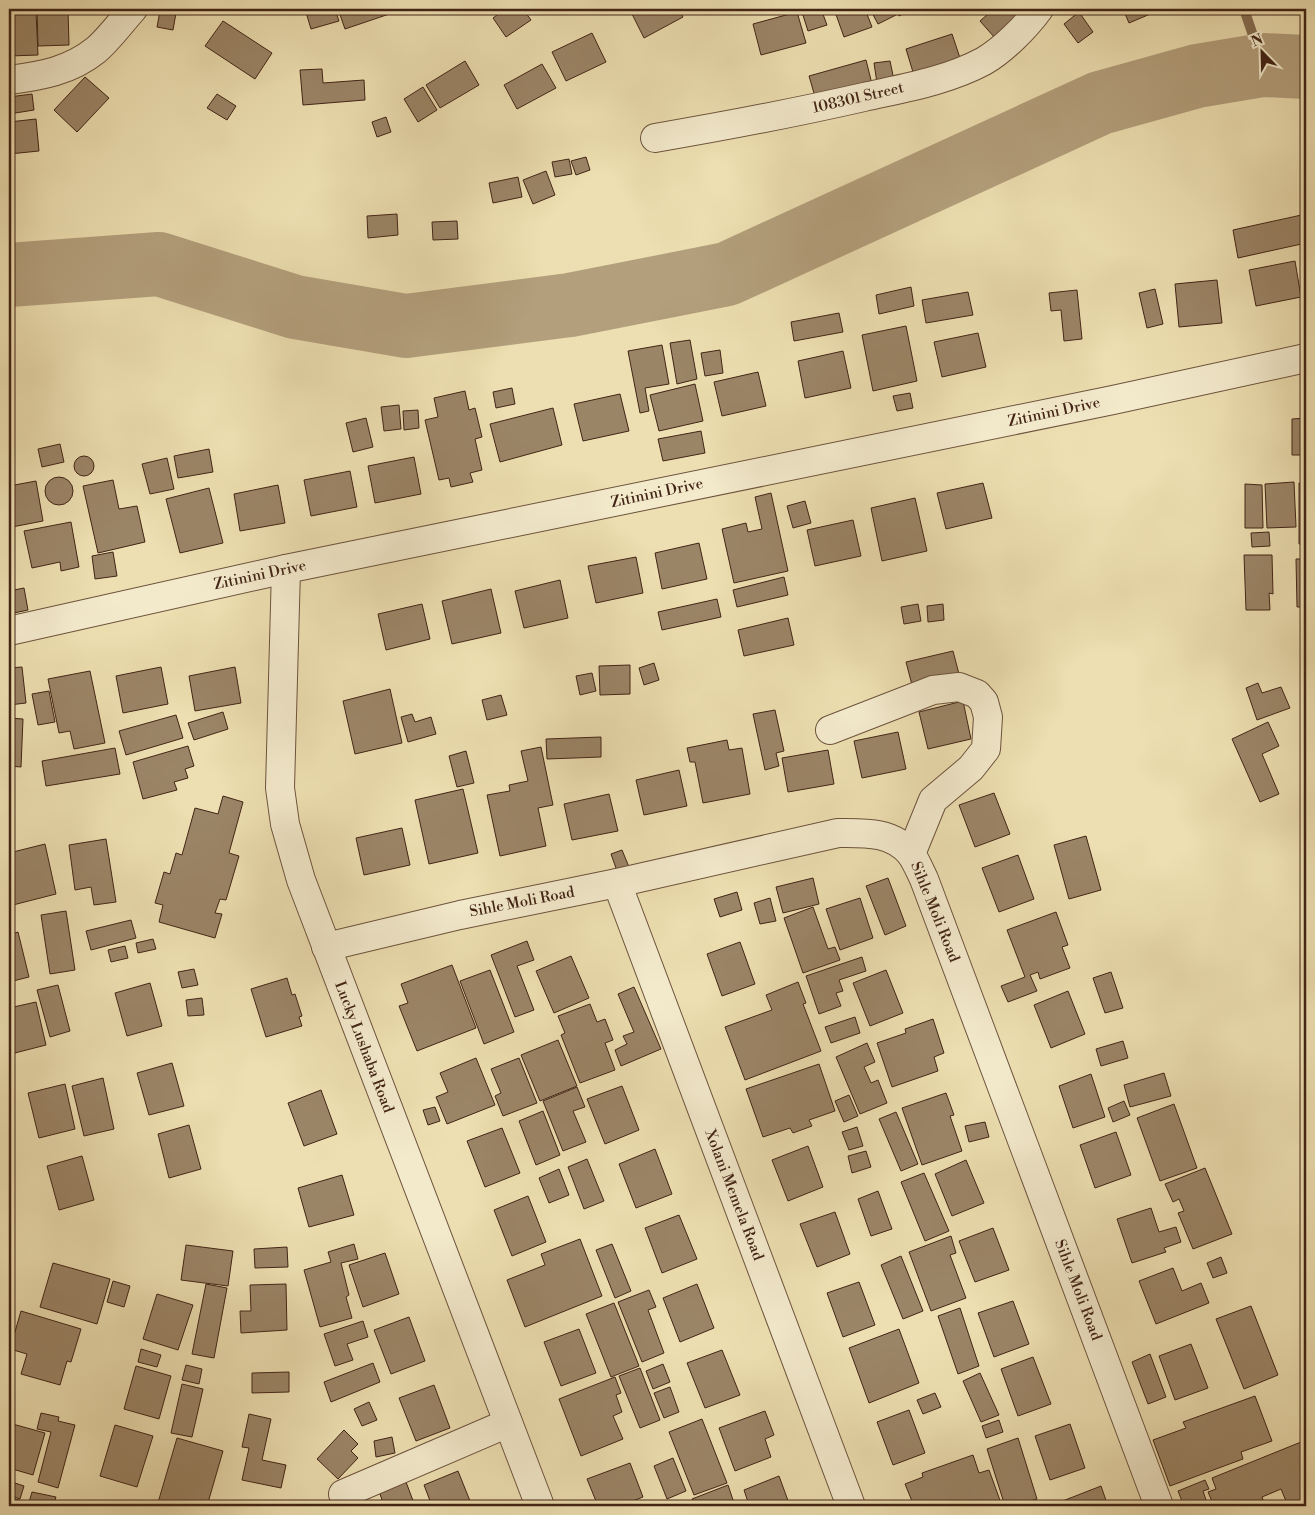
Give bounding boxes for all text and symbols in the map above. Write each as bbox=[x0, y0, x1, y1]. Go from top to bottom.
north arrow bbox=[1238, 28, 1288, 78]
text: N bbox=[1249, 31, 1266, 51]
street label: 108301 Street bbox=[810, 78, 906, 118]
street label: Zitinini Drive bbox=[1006, 393, 1102, 431]
street label: Zitinini Drive bbox=[609, 474, 705, 512]
street label: Zitinini Drive bbox=[212, 556, 308, 594]
street label: Sihle Moli Road bbox=[906, 859, 964, 965]
street label: Sihle Moli Road bbox=[468, 882, 577, 921]
street label: Lucky Lushaba Road bbox=[330, 978, 398, 1116]
street label: Xolani Memela Road bbox=[700, 1126, 768, 1264]
street label: Sihle Moli Road bbox=[1050, 1237, 1106, 1344]

